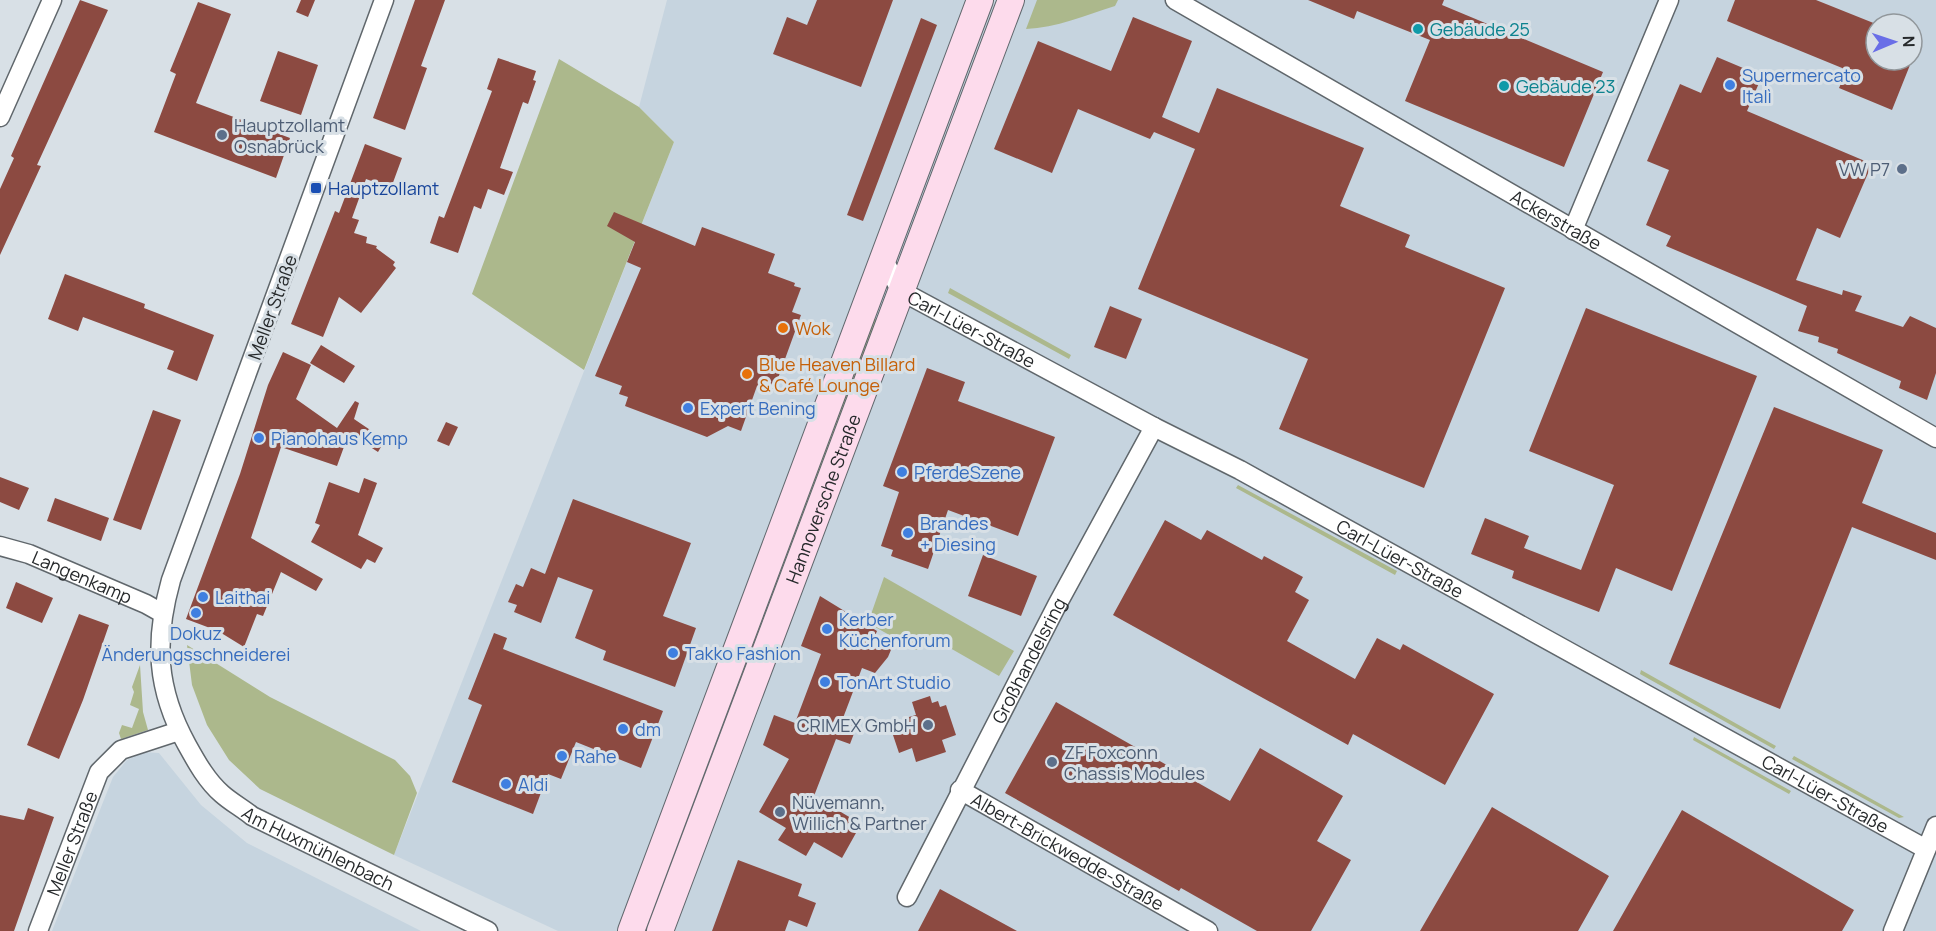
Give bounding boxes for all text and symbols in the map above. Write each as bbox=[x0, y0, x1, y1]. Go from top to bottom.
north arrow bbox=[1864, 12, 1924, 72]
place label: Gebäude 25 bbox=[1430, 17, 1530, 41]
marker: Gebäude 25 bbox=[1411, 22, 1425, 36]
text: N bbox=[1898, 35, 1920, 48]
place label: Supermercato Italì bbox=[1742, 63, 1861, 108]
place label: Gebäude 23 bbox=[1516, 74, 1616, 98]
marker: Supermercato Italì bbox=[1723, 78, 1737, 92]
marker: Gebäude 23 bbox=[1497, 79, 1511, 93]
place label: Hauptzollamt Osnabrück bbox=[234, 113, 345, 158]
marker: Hauptzollamt Osnabrück bbox=[215, 128, 229, 142]
place label: VW P7 bbox=[1839, 157, 1890, 181]
marker: VW P7 bbox=[1895, 162, 1909, 176]
place label: Hauptzollamt bbox=[328, 176, 439, 200]
marker: Hauptzollamt bbox=[309, 181, 323, 195]
street label: Ackerstraße bbox=[1507, 184, 1606, 255]
street label: Meller Straße bbox=[242, 251, 302, 363]
street label: Carl-Lüer-Straße bbox=[904, 285, 1040, 373]
place label: Wok bbox=[795, 316, 831, 340]
marker: Wok bbox=[776, 321, 790, 335]
place label: Blue Heaven Billard & Café Lounge bbox=[759, 352, 915, 397]
marker: Blue Heaven Billard & Café Lounge bbox=[740, 367, 754, 381]
place label: Expert Bening bbox=[700, 396, 816, 420]
marker: Expert Bening bbox=[681, 401, 695, 415]
street label: Hannoversche Straße bbox=[780, 410, 866, 587]
place label: Pianohaus Kemp bbox=[271, 426, 408, 450]
marker: Pianohaus Kemp bbox=[252, 431, 266, 445]
place label: PferdeSzene bbox=[914, 460, 1021, 484]
marker: PferdeSzene bbox=[895, 465, 909, 479]
place label: Brandes + Diesing bbox=[920, 511, 996, 556]
street label: Carl-Lüer-Straße bbox=[1332, 514, 1468, 603]
marker: Brandes + Diesing bbox=[901, 526, 915, 540]
street label: Langenkamp bbox=[29, 545, 136, 609]
place label: Laithai bbox=[215, 585, 271, 609]
marker: Laithai bbox=[196, 590, 210, 604]
street label: Großhandelsring bbox=[986, 593, 1071, 728]
marker: Dokuz Änderungsschneiderei bbox=[189, 606, 203, 620]
place label: Kerber Küchenforum bbox=[839, 607, 950, 652]
place label: Dokuz Änderungsschneiderei bbox=[102, 621, 290, 666]
marker: Kerber Küchenforum bbox=[820, 622, 834, 636]
place label: Takko Fashion bbox=[685, 641, 801, 665]
marker: Takko Fashion bbox=[666, 646, 680, 660]
place label: TonArt Studio bbox=[837, 670, 951, 694]
marker: TonArt Studio bbox=[818, 675, 832, 689]
place label: CRIMEX GmbH bbox=[797, 713, 916, 737]
place label: dm bbox=[635, 717, 661, 741]
marker: CRIMEX GmbH bbox=[921, 718, 935, 732]
marker: dm bbox=[616, 722, 630, 736]
place label: ZF Foxconn Chassis Modules bbox=[1064, 740, 1205, 785]
place label: Rahe bbox=[574, 744, 617, 768]
marker: Rahe bbox=[555, 749, 569, 763]
street label: Carl-Lüer-Straße bbox=[1758, 749, 1893, 838]
marker: ZF Foxconn Chassis Modules bbox=[1045, 755, 1059, 769]
place label: Aldi bbox=[518, 772, 548, 796]
marker: Aldi bbox=[499, 777, 513, 791]
street label: Meller Straße bbox=[41, 787, 103, 899]
street label: Albert-Brickwedde-Straße bbox=[967, 787, 1168, 916]
place label: Nüvemann, Willich & Partner bbox=[792, 790, 927, 835]
street label: Am Huxmühlenbach bbox=[237, 801, 398, 895]
marker: Nüvemann, Willich & Partner bbox=[773, 805, 787, 819]

